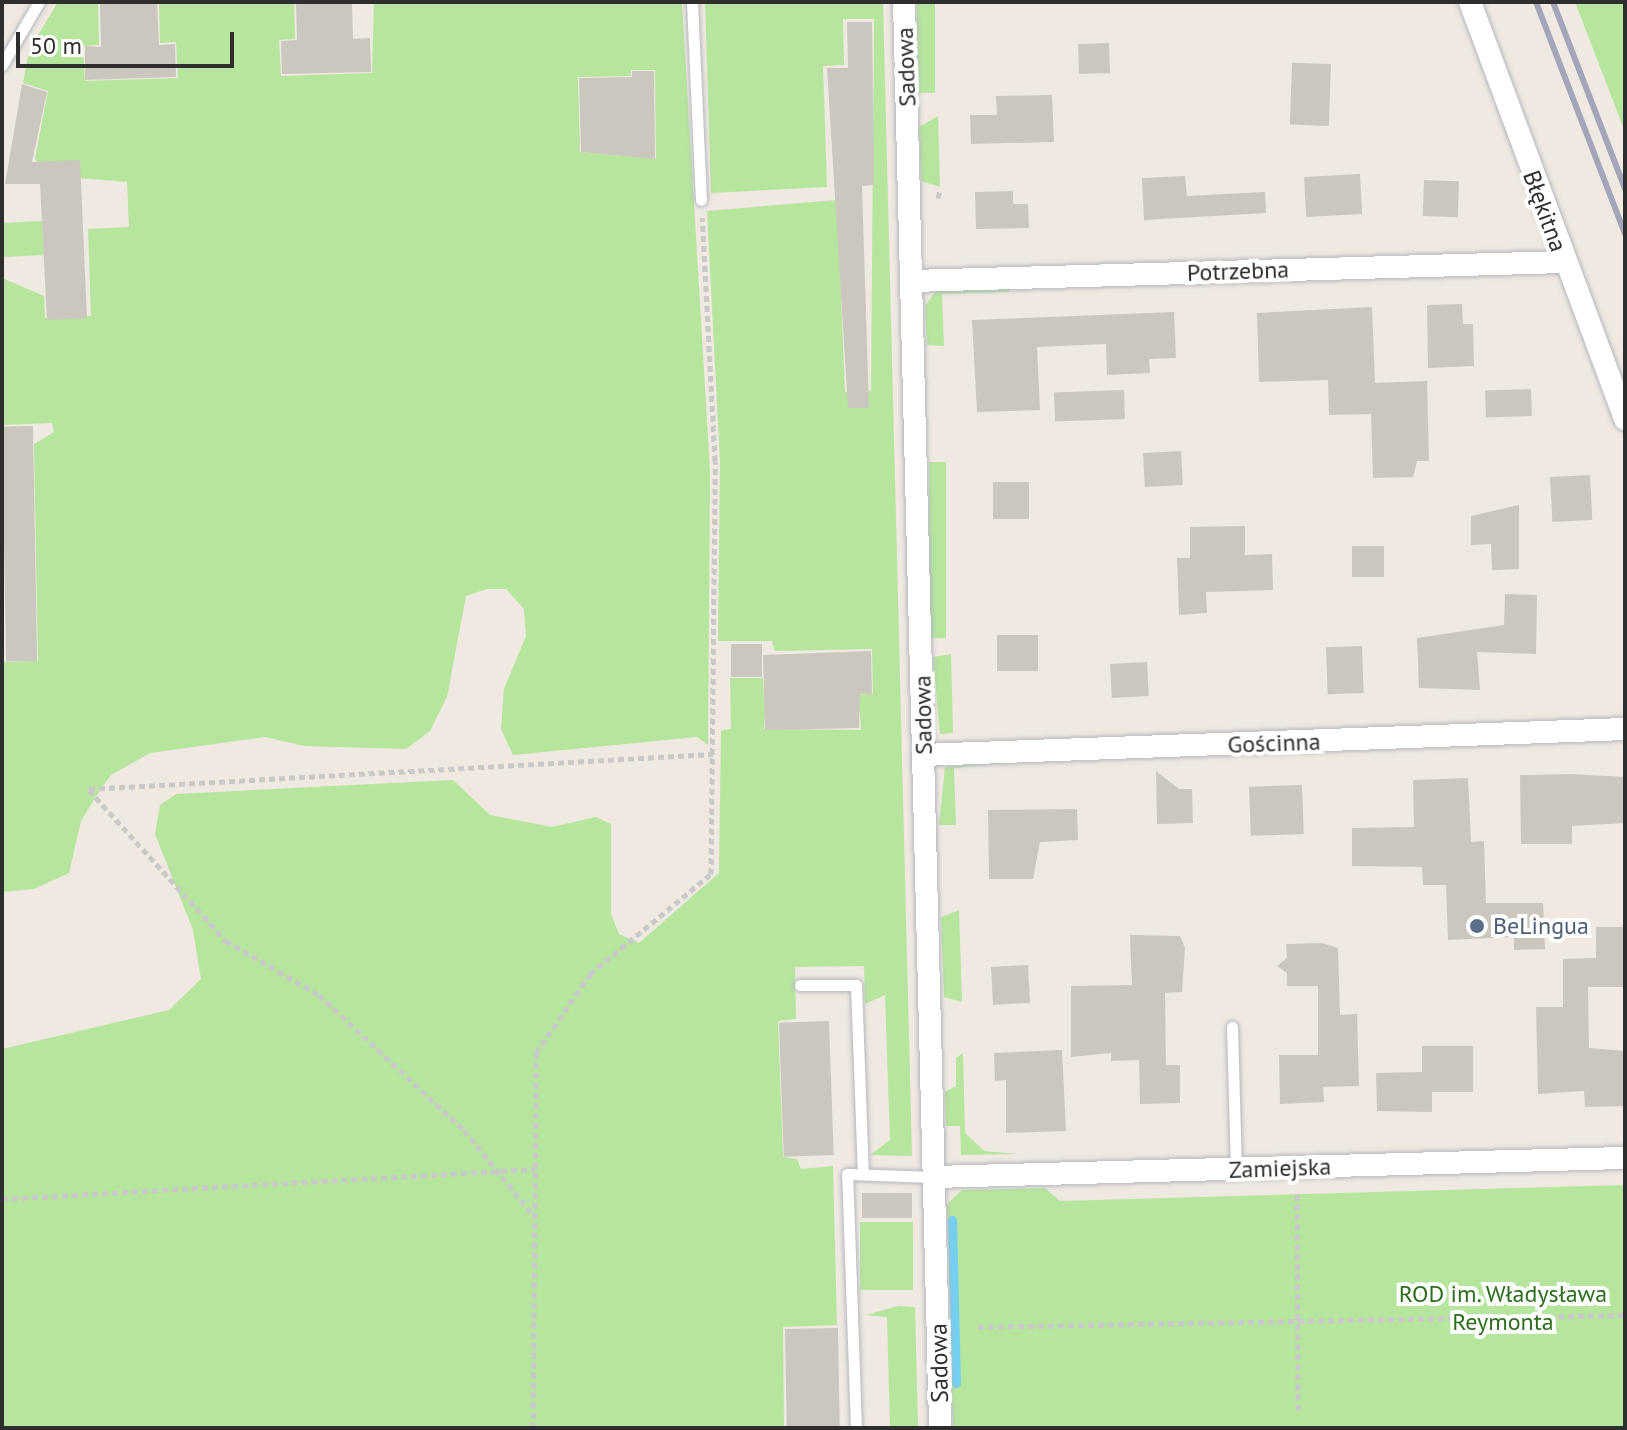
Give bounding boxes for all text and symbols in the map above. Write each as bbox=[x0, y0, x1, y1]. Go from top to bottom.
scale bar bbox=[20, 16, 238, 66]
street label: Sadowa bbox=[890, 27, 922, 107]
text: 50 m bbox=[30, 30, 82, 61]
street label: Błękitna bbox=[1517, 166, 1573, 256]
street label: Potrzebna bbox=[1186, 255, 1290, 287]
street label: Sadowa bbox=[908, 675, 938, 755]
street label: Gościnna bbox=[1227, 727, 1321, 759]
place label: BeLingua bbox=[1493, 912, 1589, 940]
marker: BeLingua bbox=[1468, 917, 1486, 935]
street label: Zamiejska bbox=[1228, 1152, 1332, 1184]
park label: ROD im. Władysława Reymonta bbox=[1398, 1280, 1608, 1336]
street label: Sadowa bbox=[924, 1323, 954, 1403]

